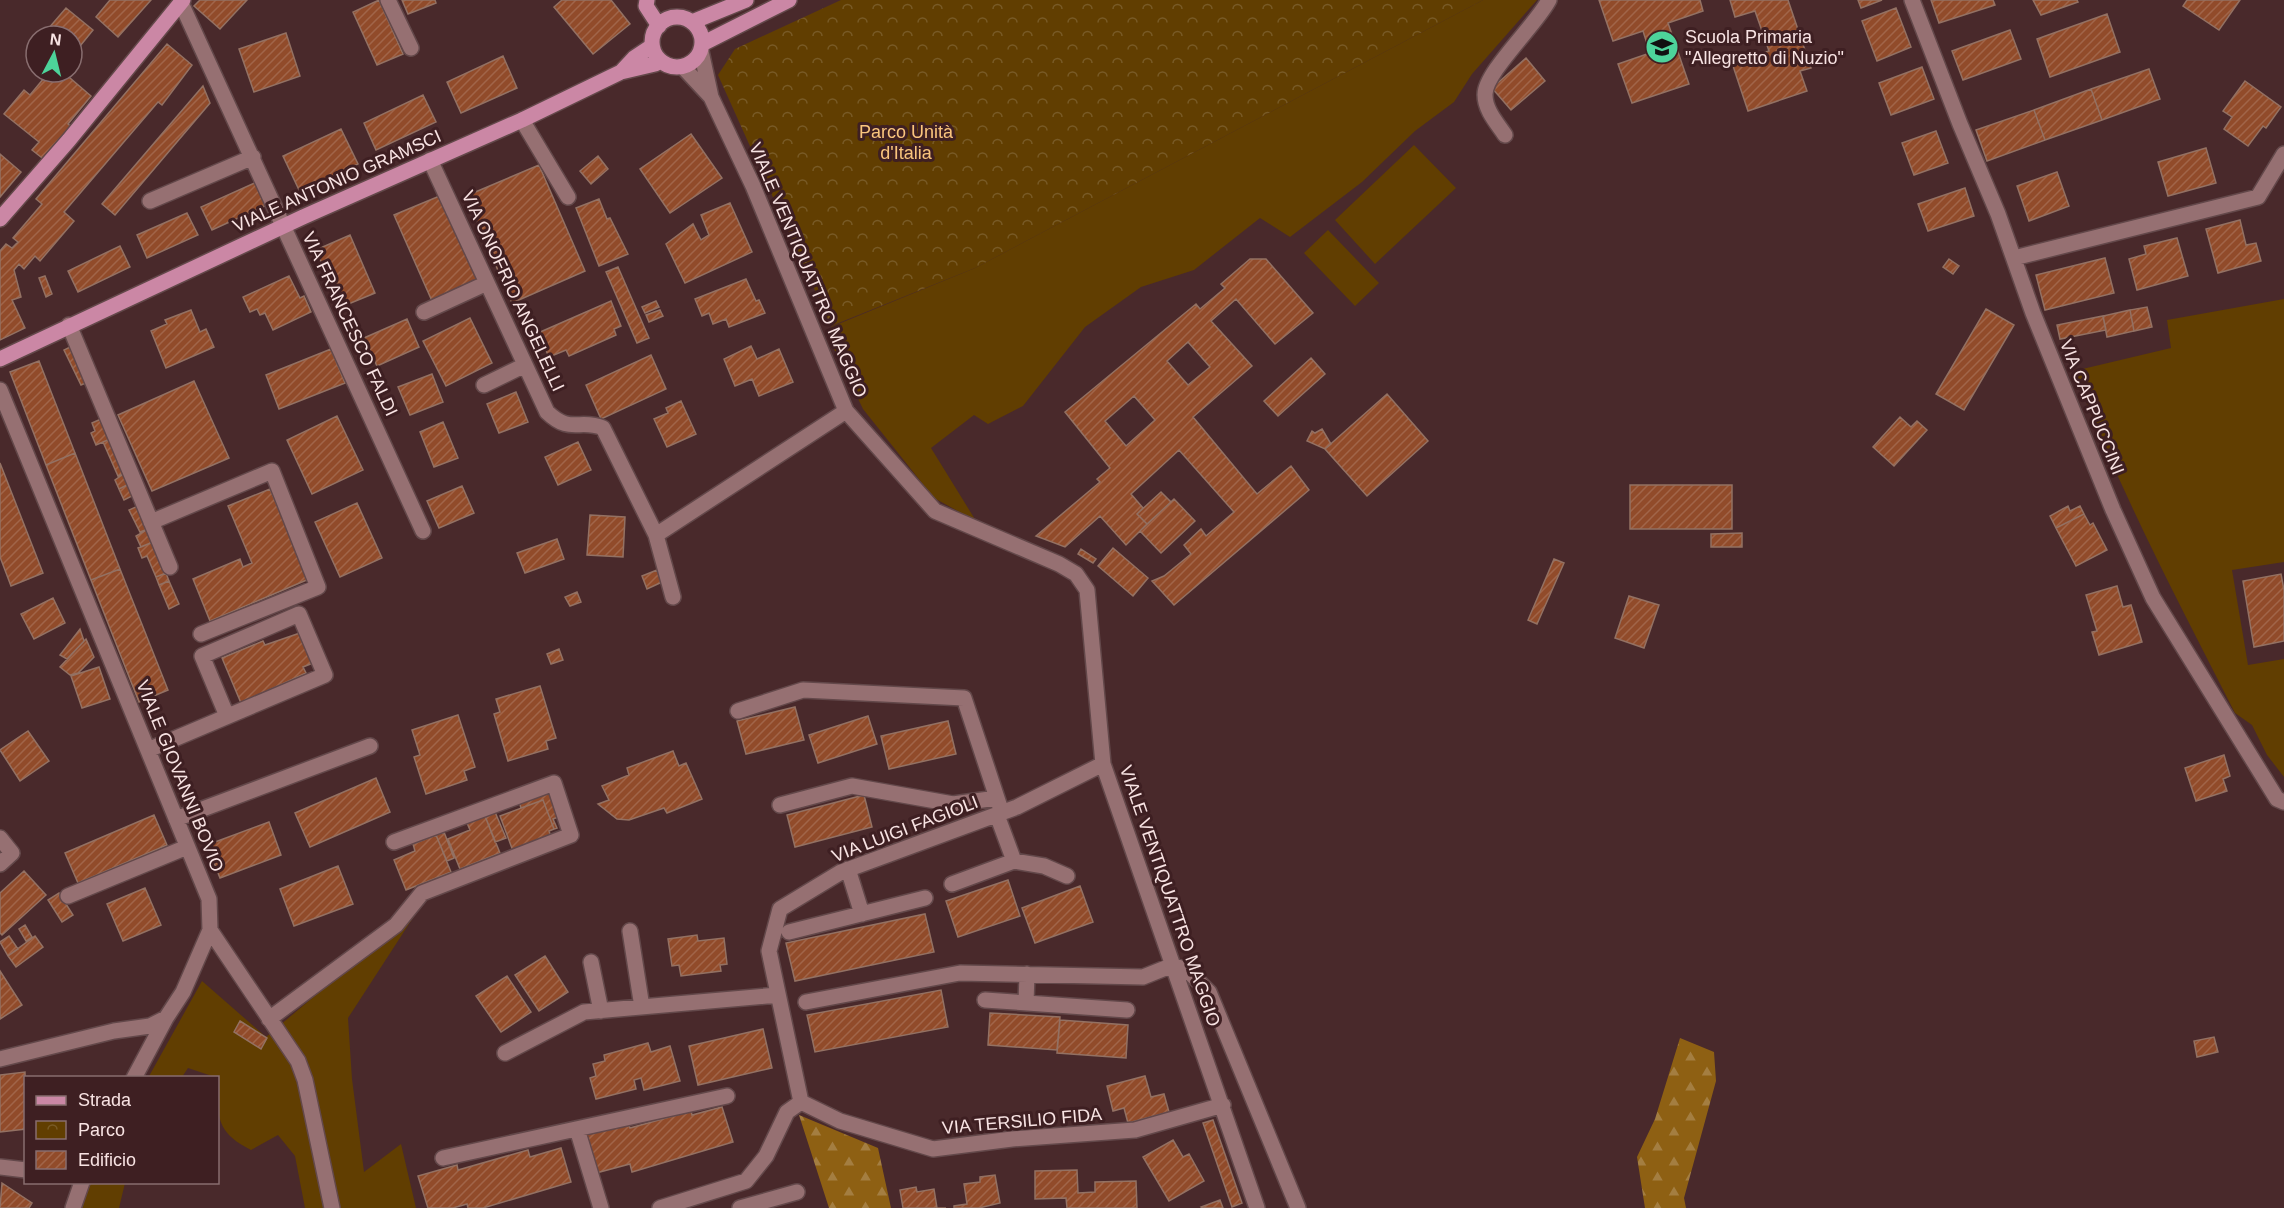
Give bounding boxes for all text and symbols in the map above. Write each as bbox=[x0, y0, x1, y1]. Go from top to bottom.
north arrow bbox=[24, 24, 84, 84]
place label: Scuola Primaria "Allegretto di Nuzio" bbox=[1685, 27, 1844, 68]
school or university icon: Scuola Primaria "Allegretto di Nuzio" bbox=[1644, 29, 1680, 65]
text: N bbox=[49, 30, 63, 49]
park label: Parco Unità d'Italia bbox=[859, 122, 954, 163]
street label: VIALE ANTONIO GRAMSCI bbox=[230, 126, 444, 236]
street label: VIALE VENTIQUATTRO MAGGIO bbox=[745, 140, 871, 400]
street label: VIA ONOFRIO ANGELELLI bbox=[458, 187, 568, 395]
street label: VIA FRANCESCO FALDI bbox=[298, 229, 402, 419]
street label: VIA CAPPUCCINI bbox=[2056, 336, 2128, 478]
street label: VIALE GIOVANNI BOVIO bbox=[132, 677, 228, 875]
street label: VIALE VENTIQUATTRO MAGGIO bbox=[1116, 763, 1224, 1029]
street label: VIA LUIGI FAGIOLI bbox=[829, 792, 981, 866]
legend bbox=[24, 1076, 219, 1184]
text: Strada bbox=[78, 1090, 132, 1110]
street label: VIA TERSILIO FIDA bbox=[941, 1104, 1103, 1138]
text: Parco bbox=[78, 1120, 125, 1140]
text: Edificio bbox=[78, 1150, 136, 1170]

